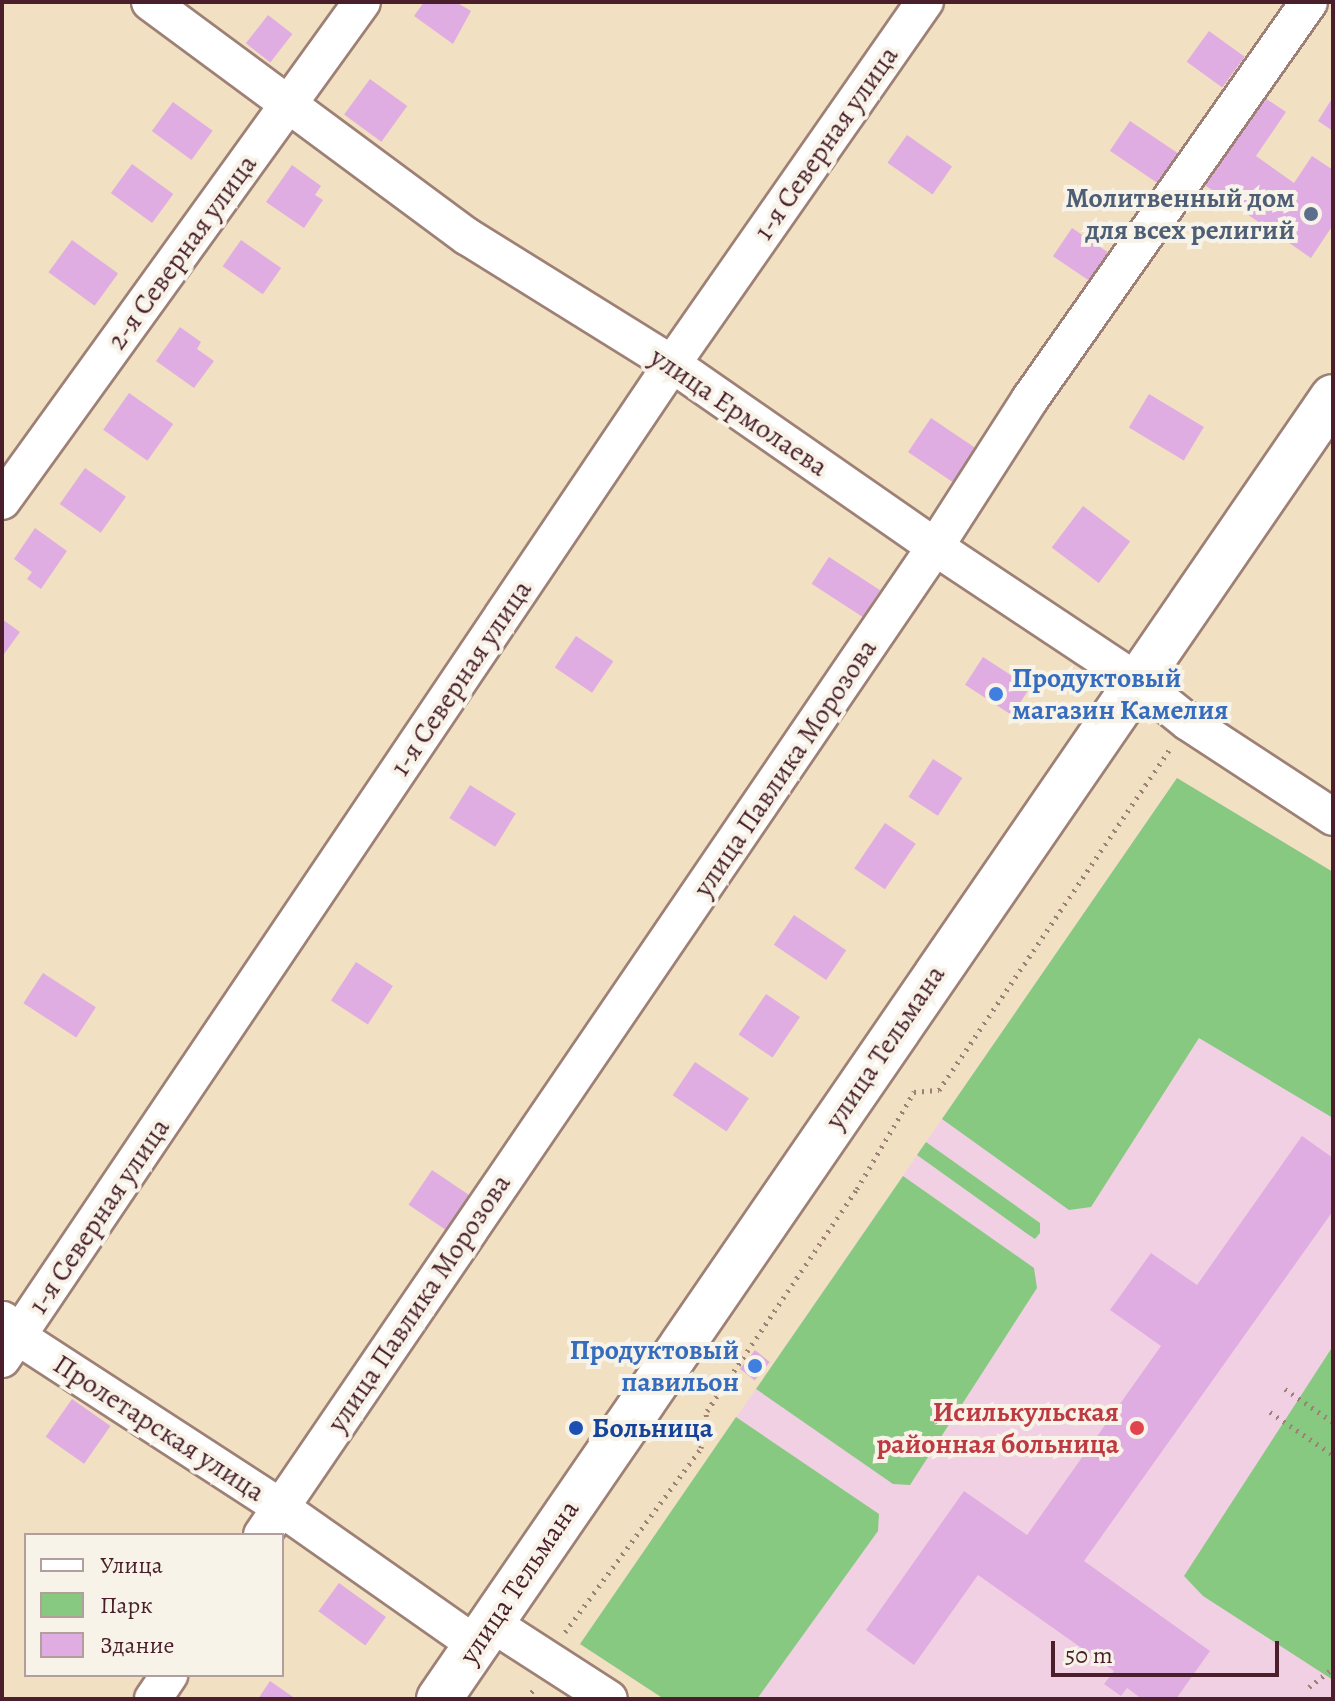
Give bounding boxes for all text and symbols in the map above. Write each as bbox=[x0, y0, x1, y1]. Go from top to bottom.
street label: 1-я Северная улица bbox=[747, 40, 905, 246]
street label: 2-я Северная улица bbox=[100, 148, 264, 356]
place label: Молитвенный дом для всех религий bbox=[1065, 181, 1295, 247]
marker: Молитвенный дом для всех религий bbox=[1302, 205, 1320, 223]
street label: улица Ермолаева bbox=[644, 340, 834, 484]
street label: 1-я Северная улица bbox=[383, 574, 539, 782]
street label: улица Павлика Морозова bbox=[686, 633, 884, 903]
place label: Продуктовый магазин Камелия bbox=[1012, 661, 1228, 727]
marker: Продуктовый магазин Камелия bbox=[987, 685, 1005, 703]
street label: улица Тельмана bbox=[818, 959, 952, 1135]
street label: 1-я Северная улица bbox=[21, 1112, 177, 1320]
street label: улица Павлика Морозова bbox=[320, 1168, 518, 1438]
place label: Продуктовый павильон bbox=[570, 1333, 739, 1399]
street label: Пролетарская улица bbox=[47, 1347, 271, 1509]
marker: Продуктовый павильон bbox=[746, 1357, 764, 1375]
place label: Исилькульская районная больница bbox=[876, 1395, 1119, 1461]
place label: Больница bbox=[592, 1411, 713, 1445]
marker: Исилькульская районная больница bbox=[1126, 1417, 1148, 1439]
marker: Больница bbox=[567, 1419, 585, 1437]
street label: улица Тельмана bbox=[452, 1494, 586, 1670]
legend bbox=[24, 1533, 284, 1677]
text: Улица bbox=[100, 1549, 163, 1581]
text: Парк bbox=[100, 1589, 153, 1621]
scale bar bbox=[1055, 1625, 1283, 1675]
text: Здание bbox=[100, 1629, 175, 1661]
text: 50 m bbox=[1065, 1639, 1113, 1671]

